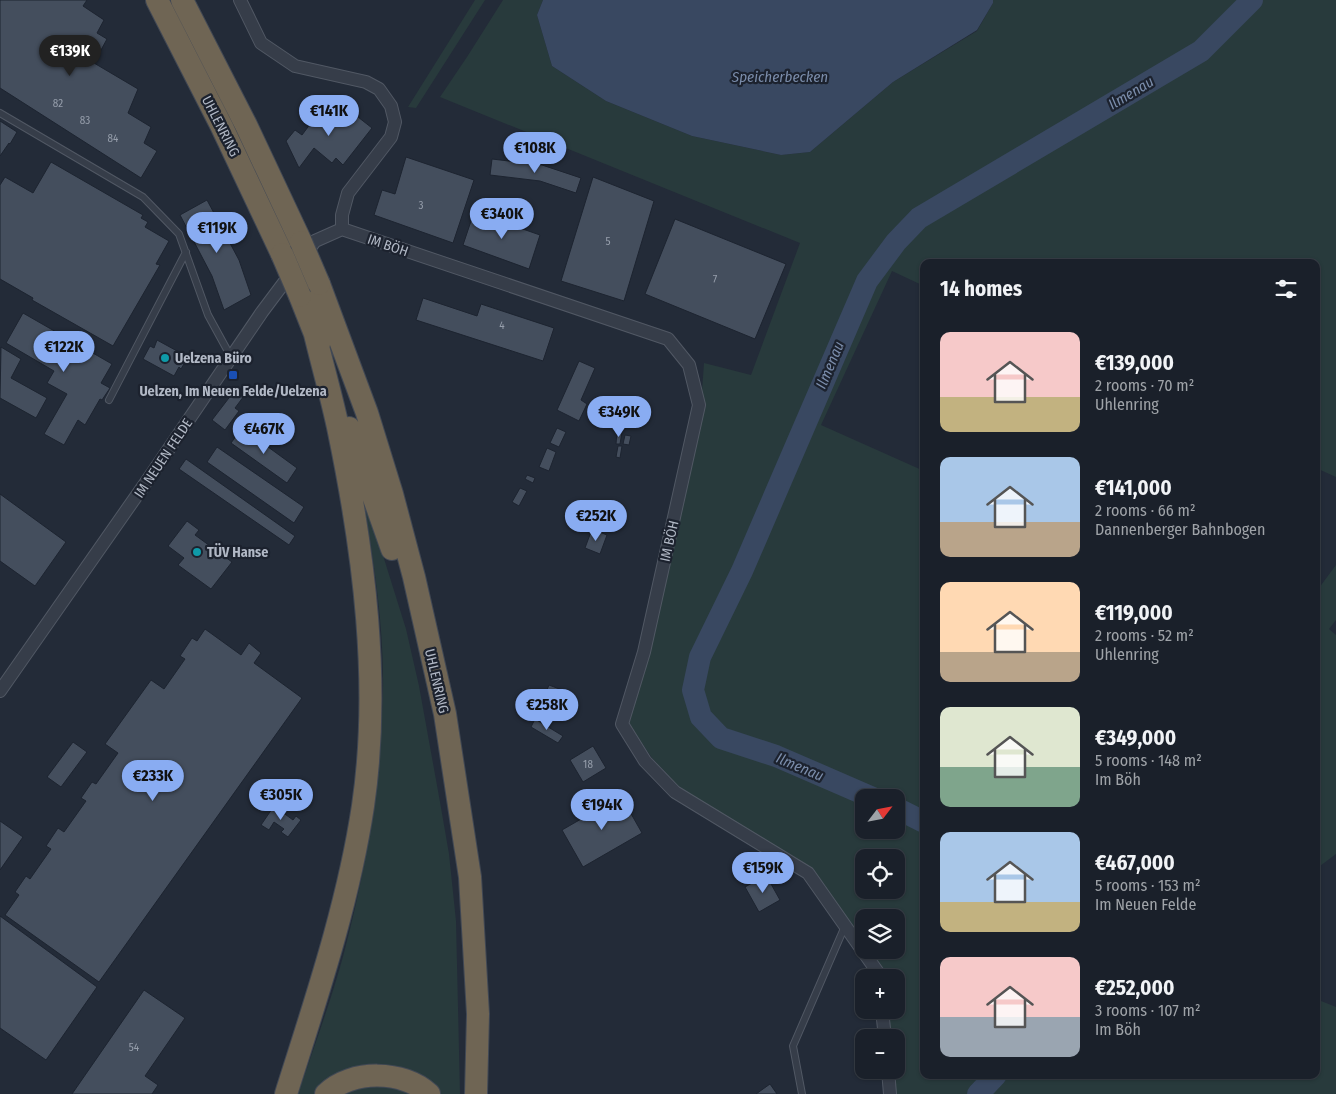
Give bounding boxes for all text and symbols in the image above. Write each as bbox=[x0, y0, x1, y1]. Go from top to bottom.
pin: €139K bbox=[35, 34, 105, 77]
text: €139K bbox=[50, 41, 90, 60]
water label: Speicherbecken bbox=[731, 68, 828, 86]
water label: Ilmenau bbox=[1105, 72, 1157, 114]
street label: UHLENRING bbox=[198, 93, 243, 159]
pin: €141K bbox=[294, 94, 364, 137]
house number: 82 bbox=[53, 97, 63, 110]
text: €141K bbox=[310, 101, 348, 120]
house number: 83 bbox=[80, 114, 90, 127]
house number: 84 bbox=[108, 132, 119, 145]
pin: €108K bbox=[500, 132, 570, 174]
text: €108K bbox=[514, 138, 556, 157]
pin: €340K bbox=[467, 198, 537, 240]
house number: 3 bbox=[419, 199, 424, 212]
text: €340K bbox=[481, 204, 523, 223]
pin: €119K bbox=[182, 212, 252, 254]
text: €119K bbox=[198, 218, 236, 237]
street label: IM BÖH bbox=[365, 230, 411, 260]
house number: 5 bbox=[605, 235, 611, 248]
house number: 7 bbox=[713, 273, 718, 286]
icon: filters bbox=[1272, 275, 1300, 303]
text: 14 homes bbox=[940, 276, 1022, 302]
house number: 4 bbox=[499, 319, 505, 332]
pin: €122K bbox=[29, 330, 99, 373]
text: €122K bbox=[45, 337, 83, 356]
water label: Ilmenau bbox=[812, 338, 848, 391]
place label: Uelzena Büro bbox=[175, 350, 252, 367]
text: €139,000 bbox=[1095, 350, 1174, 376]
marker: Uelzena Büro bbox=[159, 352, 171, 364]
icon: home bbox=[980, 352, 1040, 412]
marker: Uelzen, Im Neuen Felde/Uelzena bbox=[227, 369, 239, 381]
text: 2 rooms · 70 m² bbox=[1095, 376, 1194, 395]
place label: Uelzen, Im Neuen Felde/Uelzena bbox=[139, 383, 327, 400]
text: Uhlenring bbox=[1095, 395, 1159, 414]
pin: €349K bbox=[584, 396, 654, 438]
text: €349K bbox=[598, 402, 640, 421]
pin: €467K bbox=[229, 412, 299, 455]
street label: IM NEUEN FELDE bbox=[131, 415, 196, 501]
text: €467K bbox=[244, 419, 284, 438]
text: €141,000 bbox=[1095, 475, 1172, 501]
icon: home bbox=[980, 477, 1040, 537]
pin: €252K bbox=[561, 500, 631, 542]
text: 2 rooms · 66 m² bbox=[1095, 501, 1195, 520]
text: €252K bbox=[576, 506, 616, 525]
street label: IM BÖH bbox=[656, 519, 682, 563]
text: Dannenberger Bahnbogen bbox=[1095, 520, 1265, 539]
place label: TÜV Hanse bbox=[207, 543, 268, 561]
marker: TÜV Hanse bbox=[191, 546, 203, 558]
text: €119,000 bbox=[1095, 600, 1173, 626]
icon: home bbox=[980, 602, 1040, 662]
text: 2 rooms · 52 m² bbox=[1095, 626, 1194, 645]
text: Uhlenring bbox=[1095, 645, 1159, 664]
street label: UHLENRING bbox=[421, 647, 452, 715]
pin: €258K bbox=[512, 688, 582, 731]
text: €258K bbox=[526, 695, 568, 714]
text: €349,000 bbox=[1095, 725, 1176, 751]
icon: home bbox=[980, 727, 1040, 787]
water label: Ilmenau bbox=[774, 749, 827, 785]
text: 5 rooms · 148 m² bbox=[1095, 751, 1202, 770]
house number: 18 bbox=[583, 758, 593, 771]
pin: €233K bbox=[118, 760, 188, 802]
text: €233K bbox=[133, 766, 173, 785]
text: Im Böh bbox=[1095, 770, 1141, 789]
pin: €305K bbox=[246, 778, 316, 821]
text: €305K bbox=[260, 785, 302, 804]
pin: €194K bbox=[567, 788, 637, 831]
north arrow bbox=[855, 789, 905, 839]
map controls bbox=[855, 789, 905, 1079]
text: €194K bbox=[582, 795, 622, 814]
button: locate bbox=[855, 849, 905, 899]
text: €467,000 bbox=[1095, 850, 1175, 876]
pin: €159K bbox=[728, 852, 798, 894]
icon: home bbox=[980, 852, 1040, 912]
text: €159K bbox=[743, 858, 783, 877]
text: 5 rooms · 153 m² bbox=[1095, 876, 1201, 895]
text: Im Neuen Felde bbox=[1095, 895, 1196, 914]
button: layers bbox=[855, 909, 905, 959]
button: + bbox=[855, 969, 905, 1019]
text: €252,000 bbox=[1095, 975, 1174, 1001]
icon: home bbox=[980, 977, 1040, 1037]
text: 3 rooms · 107 m² bbox=[1095, 1001, 1201, 1020]
text: Im Böh bbox=[1095, 1020, 1141, 1039]
button: − bbox=[855, 1029, 905, 1079]
house number: 54 bbox=[129, 1041, 140, 1054]

